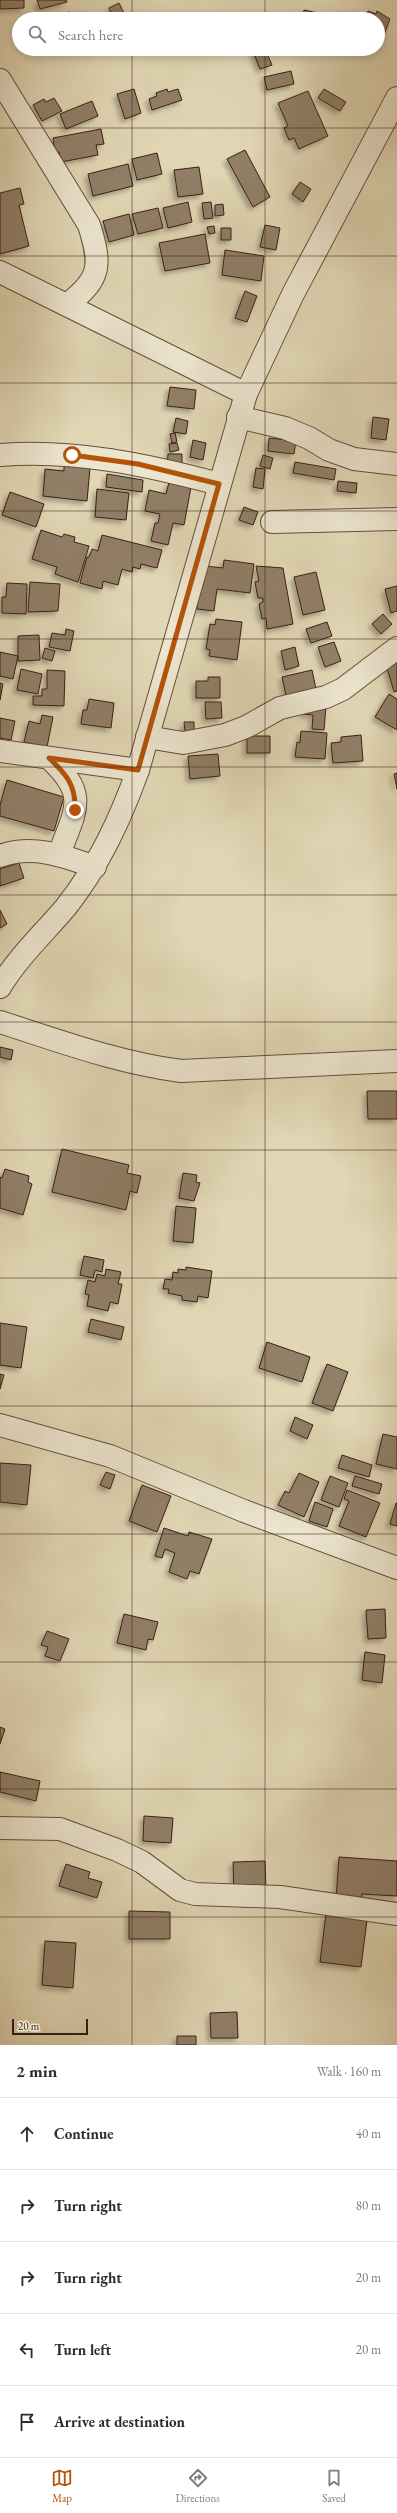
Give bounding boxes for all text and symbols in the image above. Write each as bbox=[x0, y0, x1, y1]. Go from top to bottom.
search box bbox=[12, 12, 385, 56]
icon: search bbox=[26, 23, 48, 45]
text: Search here bbox=[58, 25, 123, 44]
route start bbox=[63, 446, 81, 464]
route end bbox=[66, 801, 84, 819]
scale bar bbox=[12, 2017, 88, 2036]
text: 20 m bbox=[18, 2019, 39, 2033]
text: 2 min bbox=[16, 2060, 57, 2082]
text: Walk · 160 m bbox=[317, 2063, 381, 2080]
icon: ahead bbox=[16, 2123, 38, 2145]
text: Continue bbox=[54, 2124, 114, 2143]
text: 40 m bbox=[356, 2125, 381, 2142]
icon: right bbox=[16, 2195, 38, 2217]
text: Turn right bbox=[54, 2196, 122, 2215]
text: 80 m bbox=[356, 2197, 381, 2214]
icon: right bbox=[16, 2267, 38, 2289]
text: Turn right bbox=[54, 2268, 122, 2287]
text: 20 m bbox=[356, 2269, 381, 2286]
icon: left bbox=[16, 2339, 38, 2361]
text: Turn left bbox=[54, 2340, 111, 2359]
text: 20 m bbox=[356, 2341, 381, 2358]
icon: arrive bbox=[16, 2411, 38, 2433]
text: Arrive at destination bbox=[54, 2412, 185, 2431]
tab: Map bbox=[51, 2467, 73, 2505]
tab: Directions bbox=[176, 2467, 220, 2505]
tab: Saved bbox=[322, 2467, 346, 2505]

